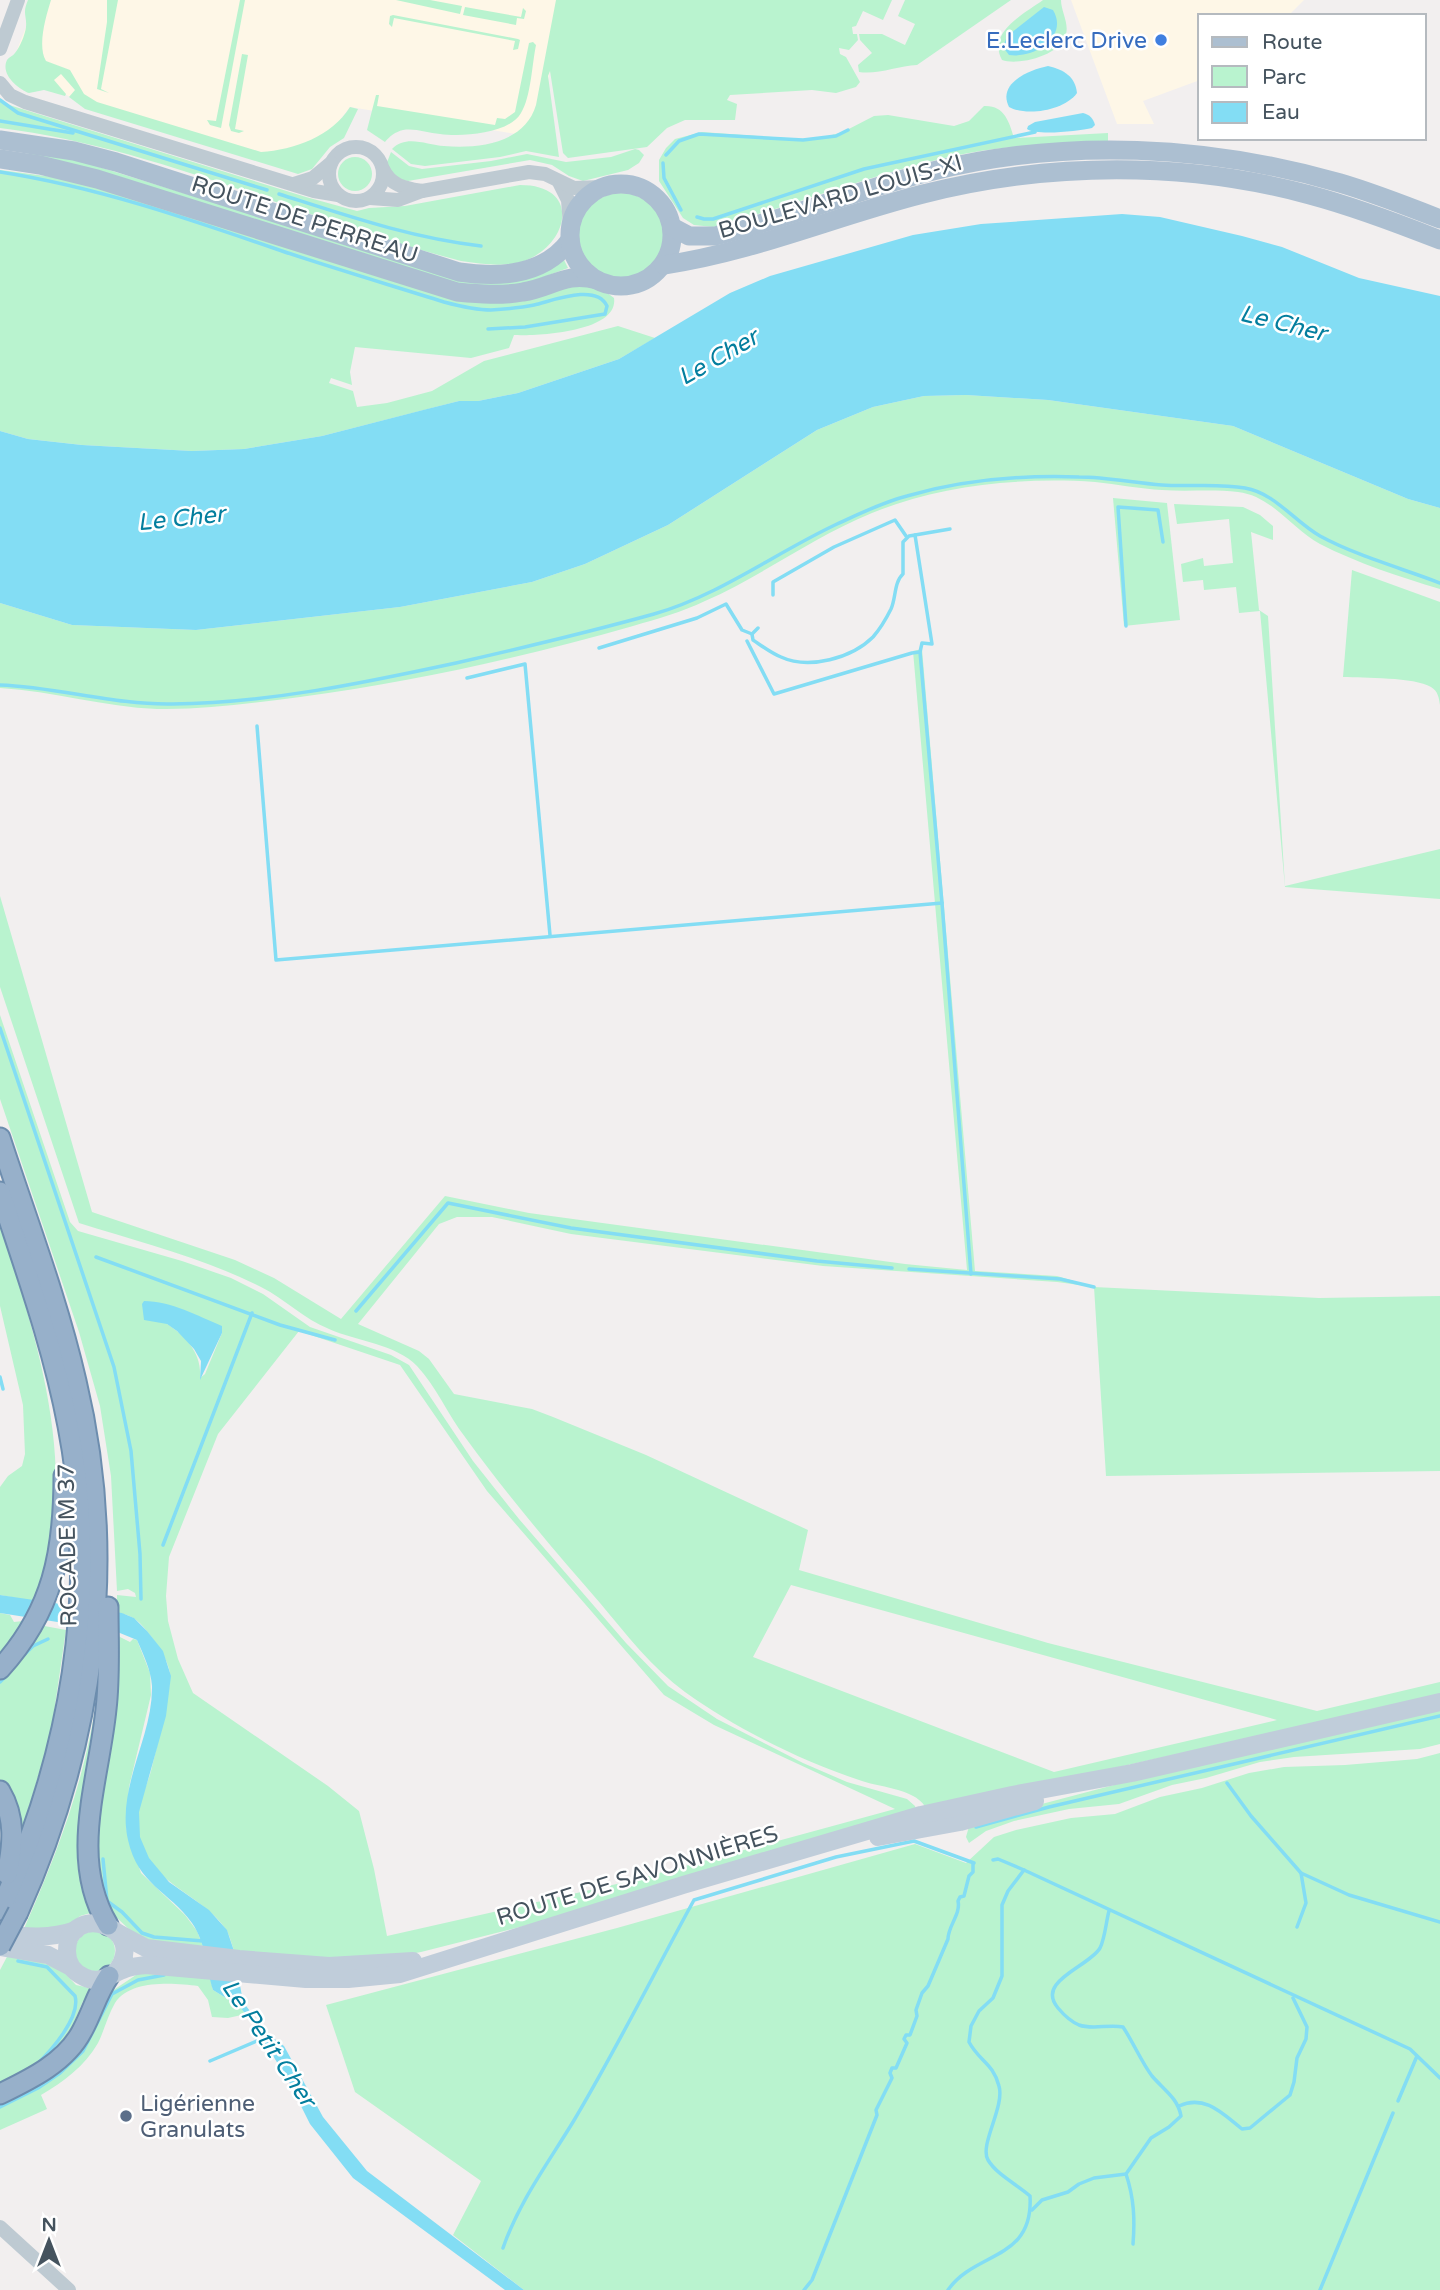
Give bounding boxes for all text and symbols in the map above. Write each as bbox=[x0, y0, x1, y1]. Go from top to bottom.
legend bbox=[1198, 14, 1426, 140]
place label: E.Leclerc Drive bbox=[986, 27, 1147, 55]
text: Route bbox=[1262, 30, 1322, 55]
marker: E.Leclerc Drive bbox=[1153, 32, 1169, 48]
text: Parc bbox=[1262, 65, 1306, 90]
text: Eau bbox=[1262, 100, 1300, 125]
street label: BOULEVARD LOUIS-XI bbox=[715, 149, 965, 245]
street label: ROUTE DE PERREAU bbox=[188, 170, 422, 270]
water label: Le Cher bbox=[1237, 299, 1332, 349]
water label: Le Cher bbox=[673, 322, 766, 392]
water label: Le Cher bbox=[136, 499, 229, 538]
street label: ROCADE M 37 bbox=[53, 1463, 83, 1627]
street label: ROUTE DE SAVONNIÈRES bbox=[493, 1820, 782, 1932]
water label: Le Petit Cher bbox=[215, 1974, 323, 2115]
place label: Ligérienne Granulats bbox=[140, 2090, 255, 2144]
marker: Ligérienne Granulats bbox=[118, 2108, 134, 2124]
north arrow bbox=[14, 2206, 84, 2276]
text: N bbox=[41, 2214, 57, 2236]

